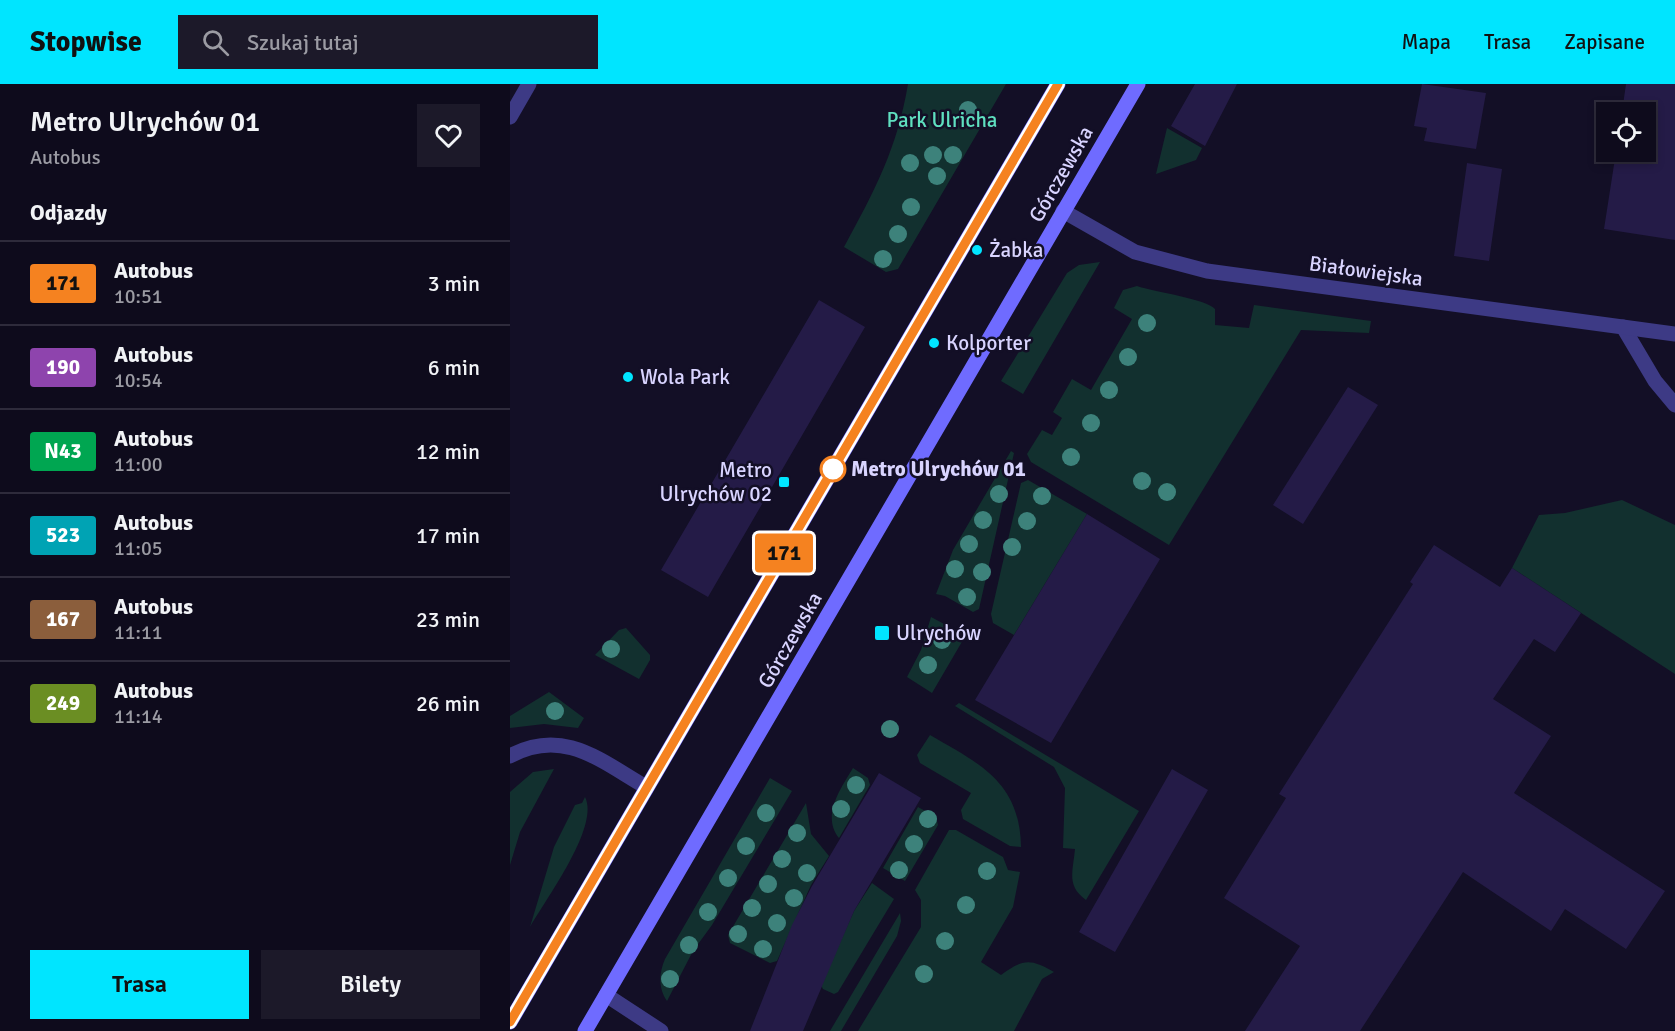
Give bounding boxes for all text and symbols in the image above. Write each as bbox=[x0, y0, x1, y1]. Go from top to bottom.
search box bbox=[178, 15, 598, 69]
text: Stopwise bbox=[30, 25, 142, 59]
icon: search bbox=[199, 26, 232, 59]
text: Szukaj tutaj bbox=[247, 29, 359, 56]
text: Mapa bbox=[1401, 29, 1451, 55]
text: Trasa bbox=[1484, 29, 1531, 55]
text: Zapisane bbox=[1564, 29, 1645, 55]
map controls bbox=[1596, 102, 1656, 162]
button: locate bbox=[1596, 102, 1656, 162]
button: heart bbox=[417, 104, 480, 167]
text: Metro Ulrychów 01 bbox=[30, 105, 260, 139]
park label: Park Ulricha bbox=[887, 107, 997, 133]
street label: Górczewska bbox=[1023, 121, 1099, 227]
text: Autobus bbox=[30, 145, 100, 170]
text: Odjazdy bbox=[30, 199, 107, 226]
place label: Żabka bbox=[989, 237, 1043, 263]
marker: Żabka bbox=[970, 243, 984, 257]
street label: Białowiejska bbox=[1307, 250, 1425, 292]
text: Autobus bbox=[114, 257, 193, 284]
text: 171 bbox=[46, 270, 80, 296]
text: 3 min bbox=[428, 270, 480, 297]
text: 10:51 bbox=[114, 284, 163, 309]
place label: Kolporter bbox=[946, 330, 1031, 356]
marker: Kolporter bbox=[927, 336, 941, 350]
text: Autobus bbox=[114, 341, 193, 368]
text: 190 bbox=[46, 354, 80, 380]
text: 6 min bbox=[428, 354, 480, 381]
place label: Wola Park bbox=[640, 364, 730, 390]
text: 10:54 bbox=[114, 368, 163, 393]
marker: Wola Park bbox=[621, 370, 635, 384]
text: Autobus bbox=[114, 425, 193, 452]
text: N43 bbox=[44, 438, 82, 464]
text: 12 min bbox=[416, 438, 480, 465]
text: 11:00 bbox=[114, 452, 163, 477]
marker: Metro Ulrychów 01 bbox=[820, 456, 846, 482]
place label: Metro Ulrychów 01 bbox=[851, 456, 1026, 482]
place label: Metro Ulrychów 02 bbox=[659, 457, 772, 507]
marker: Metro Ulrychów 02 bbox=[777, 475, 791, 489]
text: Autobus bbox=[114, 509, 193, 536]
text: 523 bbox=[46, 522, 80, 548]
text: 17 min bbox=[416, 522, 480, 549]
line badge: 171 bbox=[750, 534, 818, 572]
text: 11:05 bbox=[114, 536, 163, 561]
text: 171 bbox=[767, 540, 801, 566]
street label: Górczewska bbox=[752, 587, 828, 693]
text: Autobus bbox=[114, 593, 193, 620]
text: 167 bbox=[46, 606, 80, 632]
text: 23 min bbox=[416, 606, 480, 633]
text: 11:11 bbox=[114, 620, 163, 645]
place label: Ulrychów bbox=[896, 620, 981, 646]
marker: Ulrychów bbox=[873, 624, 891, 642]
text: Autobus bbox=[114, 677, 193, 704]
text: 249 bbox=[46, 690, 80, 716]
text: 26 min bbox=[416, 690, 480, 717]
text: 11:14 bbox=[114, 704, 163, 729]
button: Trasa bbox=[30, 950, 249, 1019]
button: Bilety bbox=[261, 950, 480, 1019]

